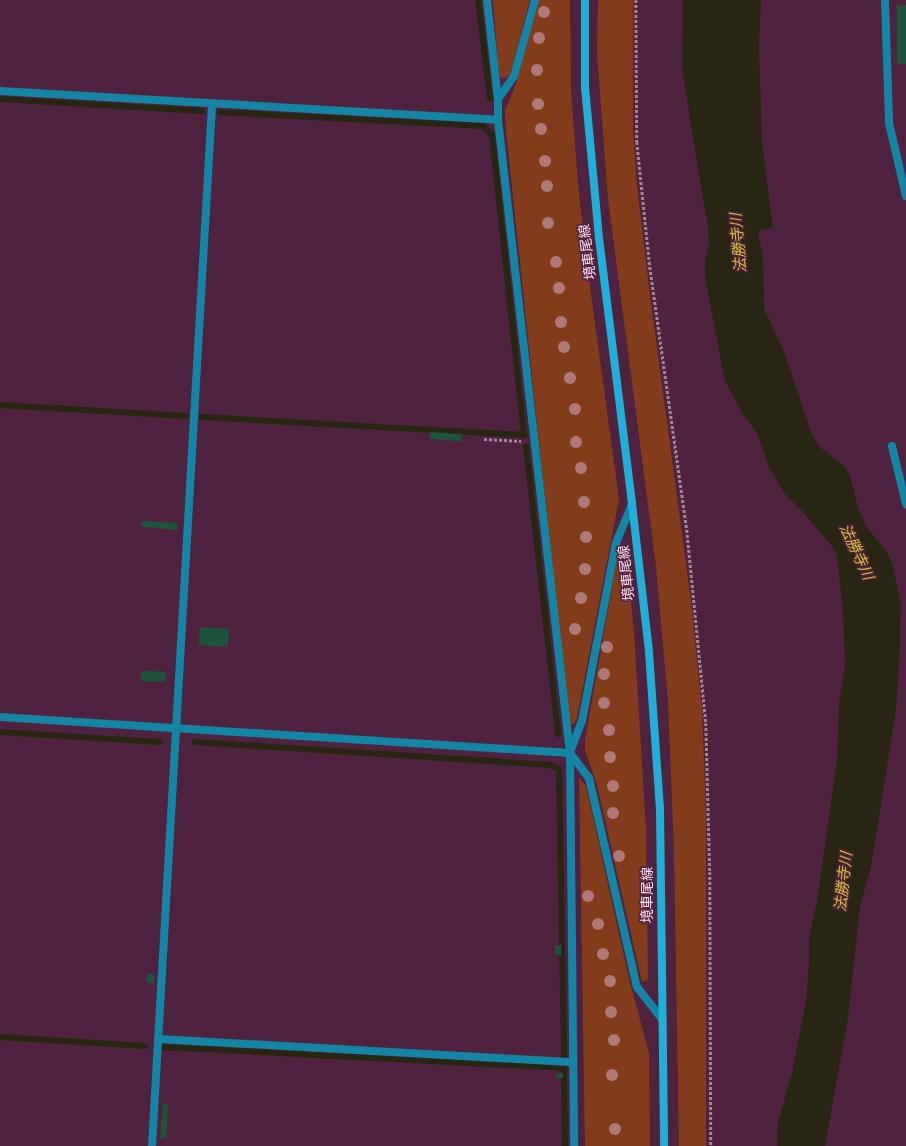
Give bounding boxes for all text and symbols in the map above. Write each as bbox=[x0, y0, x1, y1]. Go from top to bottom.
water label: 法勝寺川 bbox=[727, 212, 751, 274]
street label: 境車尾線 bbox=[576, 223, 600, 281]
water label: 法勝寺川 bbox=[835, 521, 877, 583]
street label: 境車尾線 bbox=[616, 544, 638, 602]
water label: 法勝寺川 bbox=[832, 851, 856, 913]
street label: 境車尾線 bbox=[640, 867, 656, 923]

